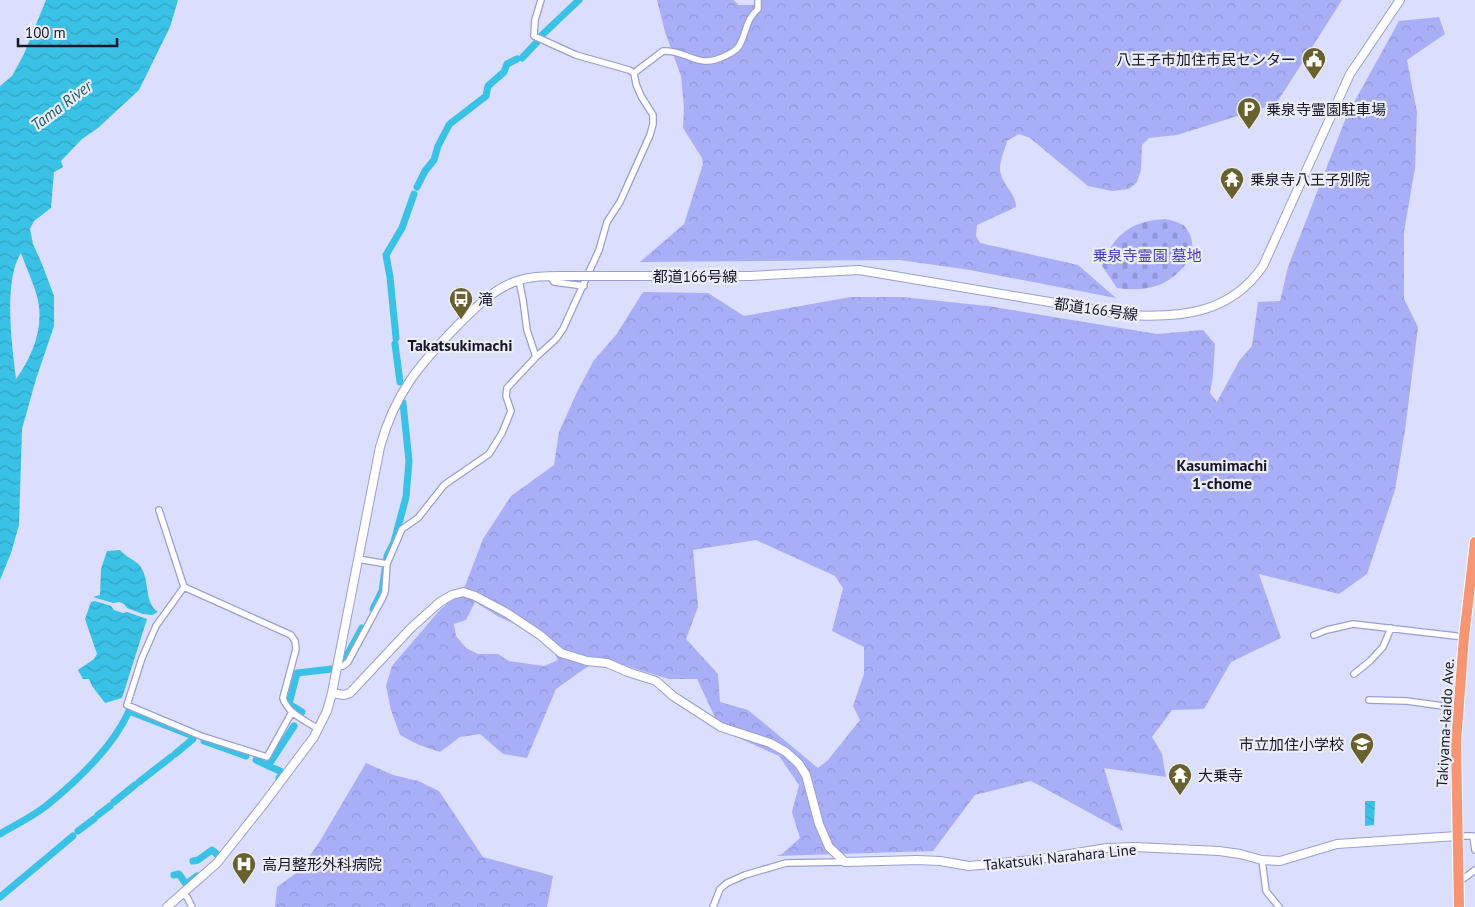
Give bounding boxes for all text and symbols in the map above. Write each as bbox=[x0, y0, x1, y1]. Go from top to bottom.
scale bar bbox=[18, 15, 116, 47]
text: 100 m bbox=[25, 23, 66, 42]
public building icon: 八王子市加住市民センター bbox=[1301, 46, 1327, 80]
place label: 八王子市加住市民センター bbox=[1116, 50, 1296, 69]
water label: Tama River bbox=[27, 75, 97, 134]
parking icon: 乗泉寺霊園駐車場 bbox=[1236, 96, 1262, 130]
place label: 乗泉寺霊園駐車場 bbox=[1266, 100, 1386, 119]
temple icon: 乗泉寺八王子別院 bbox=[1219, 166, 1245, 200]
place label: 乗泉寺八王子別院 bbox=[1250, 170, 1370, 189]
park label: 乗泉寺霊園 墓地 bbox=[1092, 246, 1202, 265]
street label: 都道166号線 bbox=[653, 267, 737, 286]
bus stop icon: 滝 bbox=[448, 286, 474, 320]
place label: 滝 bbox=[478, 290, 493, 309]
street label: 都道166号線 bbox=[1053, 294, 1139, 324]
district label: Takatsukimachi bbox=[407, 335, 513, 355]
district label: Kasumimachi 1-chome bbox=[1177, 455, 1267, 493]
street label: Takiyama-kaido Ave. bbox=[1432, 658, 1458, 788]
school or university icon: 市立加住小学校 bbox=[1349, 731, 1375, 765]
place label: 市立加住小学校 bbox=[1239, 735, 1344, 754]
temple icon: 大乗寺 bbox=[1167, 762, 1193, 796]
place label: 大乗寺 bbox=[1198, 766, 1243, 785]
street label: Takatsuki Narahara Line bbox=[983, 840, 1137, 874]
hospital icon: 高月整形外科病院 bbox=[231, 851, 257, 885]
place label: 高月整形外科病院 bbox=[262, 855, 382, 874]

